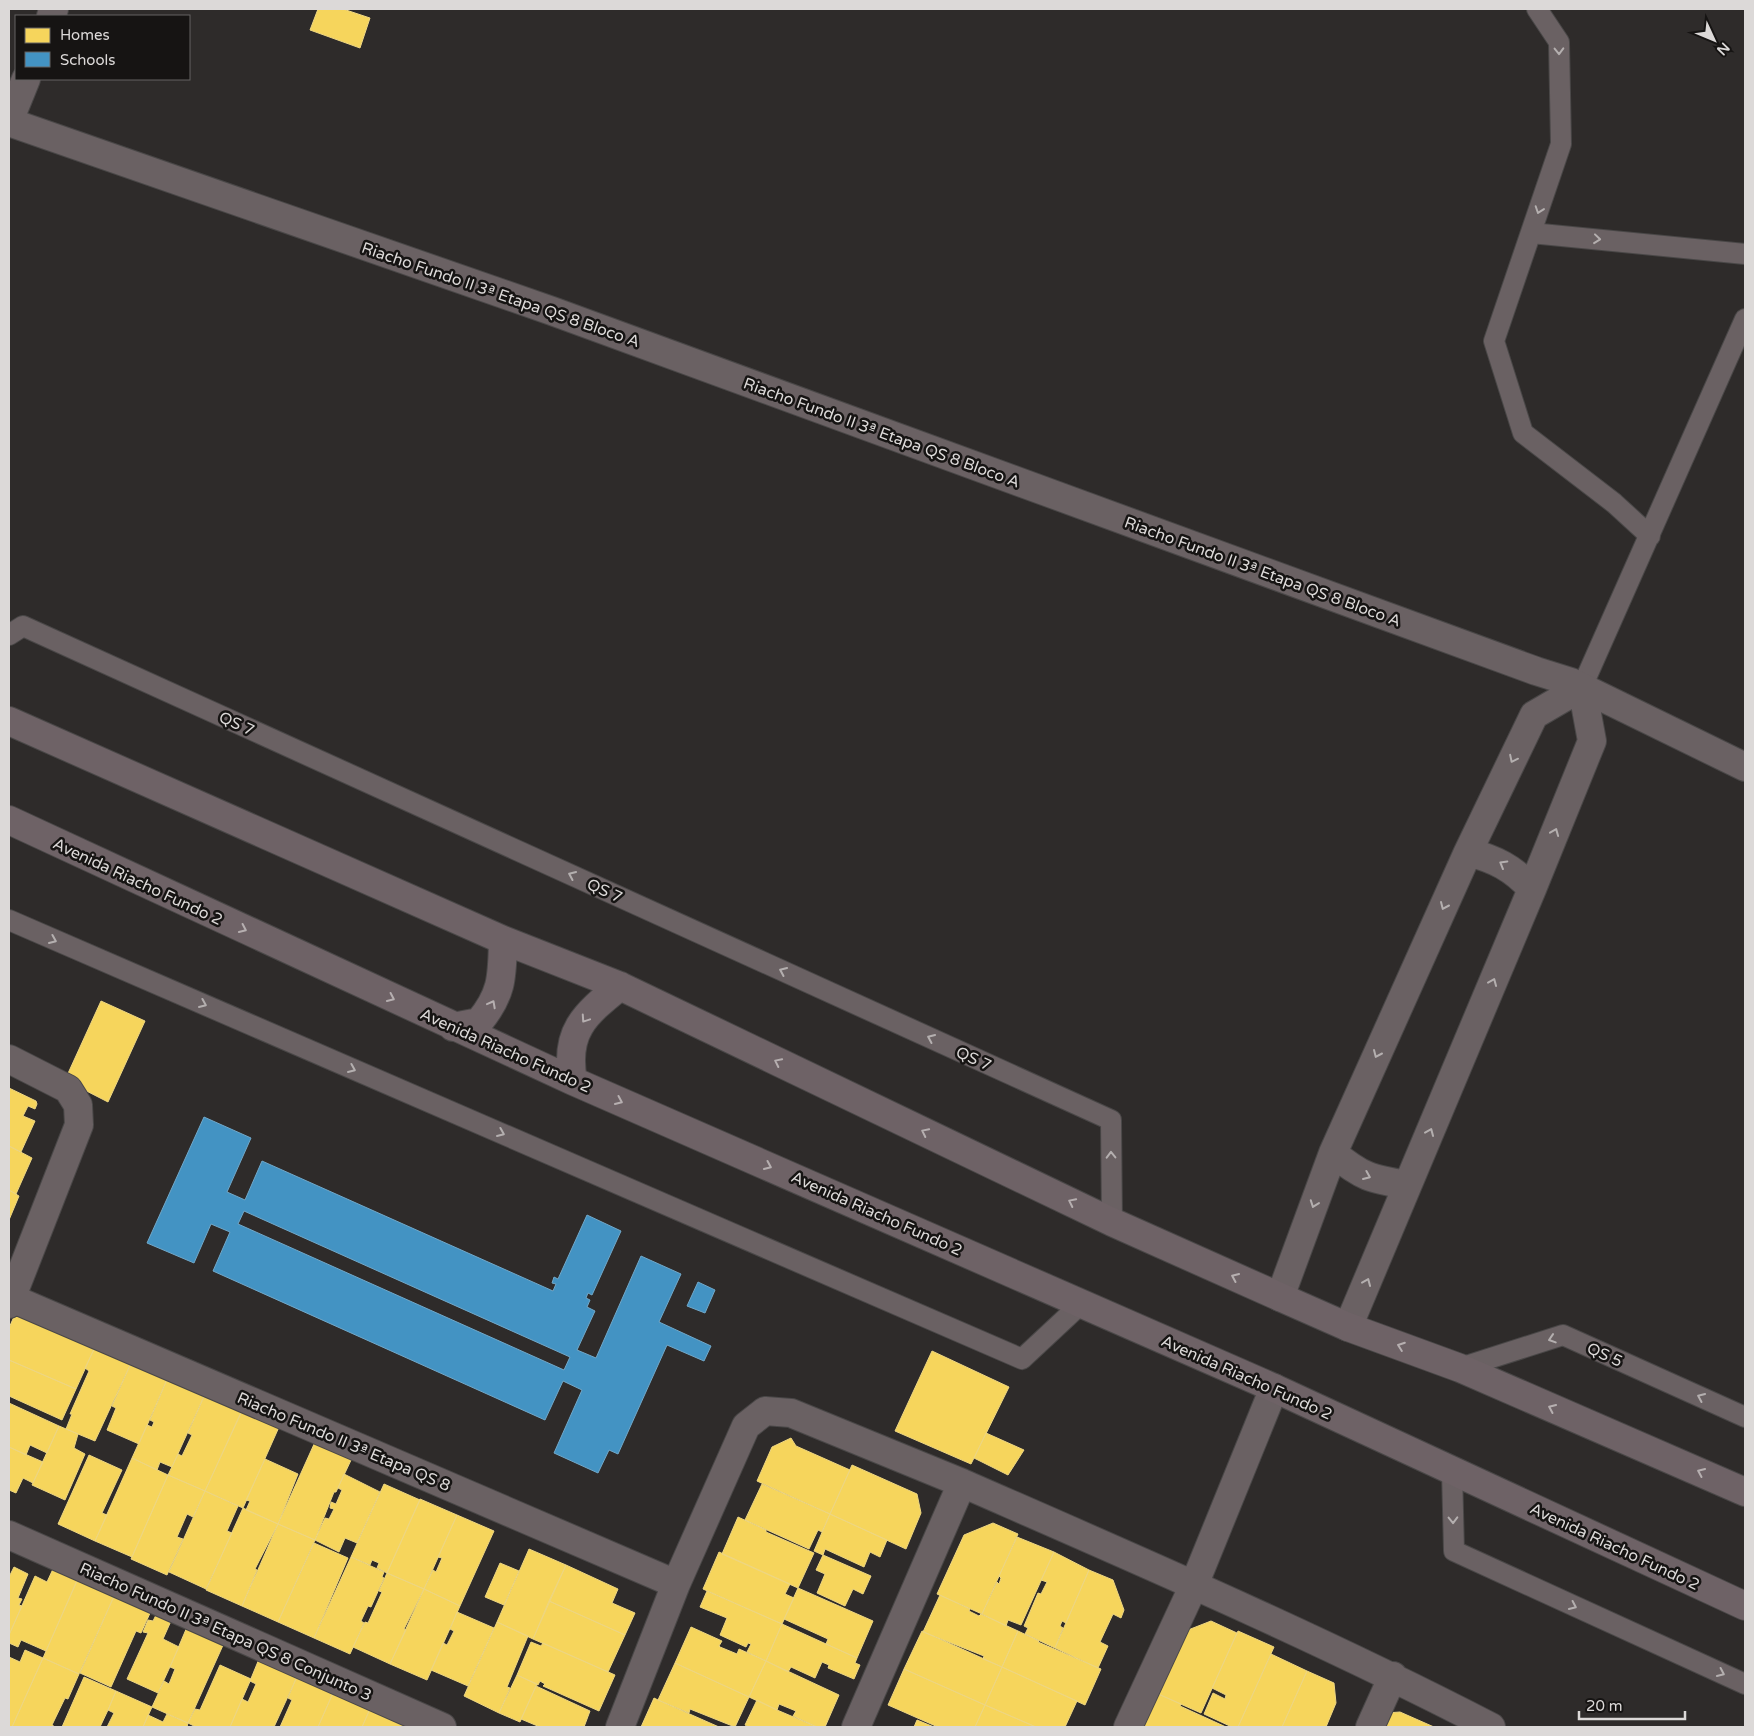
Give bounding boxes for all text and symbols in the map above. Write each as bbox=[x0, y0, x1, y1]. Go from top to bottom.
legend bbox=[15, 15, 190, 80]
north arrow bbox=[1689, 15, 1739, 65]
text: Homes bbox=[60, 26, 110, 44]
text: N bbox=[1713, 39, 1733, 59]
one-way arrow bbox=[1554, 47, 1565, 55]
text: Schools bbox=[60, 51, 116, 69]
one-way arrow bbox=[1535, 205, 1545, 213]
one-way arrow bbox=[1593, 234, 1601, 245]
street label: Riacho Fundo II 3ª Etapa QS 8 Bloco A bbox=[359, 238, 642, 352]
street label: Riacho Fundo II 3ª Etapa QS 8 Bloco A bbox=[741, 373, 1023, 492]
street label: Riacho Fundo II 3ª Etapa QS 8 Bloco A bbox=[1122, 512, 1404, 631]
street label: QS 7 bbox=[216, 707, 258, 741]
one-way arrow bbox=[1508, 754, 1519, 763]
one-way arrow bbox=[1549, 828, 1559, 837]
street label: Avenida Riacho Fundo 2 bbox=[50, 834, 226, 930]
one-way arrow bbox=[1500, 861, 1509, 871]
one-way arrow bbox=[568, 871, 577, 881]
street label: QS 7 bbox=[584, 874, 626, 908]
one-way arrow bbox=[1439, 901, 1450, 910]
one-way arrow bbox=[238, 923, 247, 933]
one-way arrow bbox=[49, 934, 57, 944]
one-way arrow bbox=[779, 967, 788, 977]
one-way arrow bbox=[1486, 978, 1497, 987]
one-way arrow bbox=[386, 991, 395, 1002]
one-way arrow bbox=[198, 998, 207, 1009]
one-way arrow bbox=[486, 1001, 496, 1010]
street label: Avenida Riacho Fundo 2 bbox=[417, 1004, 594, 1098]
one-way arrow bbox=[582, 1013, 591, 1023]
one-way arrow bbox=[927, 1034, 936, 1045]
street label: QS 7 bbox=[953, 1042, 995, 1076]
one-way arrow bbox=[1373, 1049, 1384, 1058]
one-way arrow bbox=[775, 1058, 784, 1068]
one-way arrow bbox=[347, 1062, 356, 1073]
one-way arrow bbox=[614, 1094, 623, 1105]
one-way arrow bbox=[496, 1127, 505, 1138]
one-way arrow bbox=[921, 1128, 930, 1138]
one-way arrow bbox=[1423, 1128, 1434, 1137]
one-way arrow bbox=[1106, 1151, 1116, 1159]
one-way arrow bbox=[763, 1159, 772, 1170]
street label: Avenida Riacho Fundo 2 bbox=[788, 1167, 965, 1261]
one-way arrow bbox=[1362, 1170, 1371, 1181]
one-way arrow bbox=[1068, 1199, 1077, 1209]
one-way arrow bbox=[1310, 1199, 1320, 1208]
one-way arrow bbox=[1231, 1272, 1240, 1283]
one-way arrow bbox=[1360, 1278, 1371, 1287]
street label: Avenida Riacho Fundo 2 bbox=[1158, 1331, 1335, 1425]
one-way arrow bbox=[1548, 1333, 1557, 1343]
street label: QS 5 bbox=[1584, 1338, 1626, 1372]
one-way arrow bbox=[1397, 1342, 1406, 1352]
street label: Riacho Fundo II 3ª Etapa QS 8 bbox=[234, 1388, 453, 1496]
one-way arrow bbox=[1697, 1392, 1706, 1403]
one-way arrow bbox=[1548, 1403, 1557, 1414]
one-way arrow bbox=[1697, 1468, 1706, 1479]
street label: Avenida Riacho Fundo 2 bbox=[1527, 1499, 1703, 1595]
one-way arrow bbox=[1448, 1516, 1458, 1524]
street label: Riacho Fundo II 3ª Etapa QS 8 Conjunto 3 bbox=[76, 1558, 375, 1706]
one-way arrow bbox=[1568, 1599, 1577, 1610]
one-way arrow bbox=[1716, 1667, 1725, 1678]
scale bar bbox=[1579, 1688, 1685, 1720]
text: 20 m bbox=[1586, 1697, 1623, 1715]

